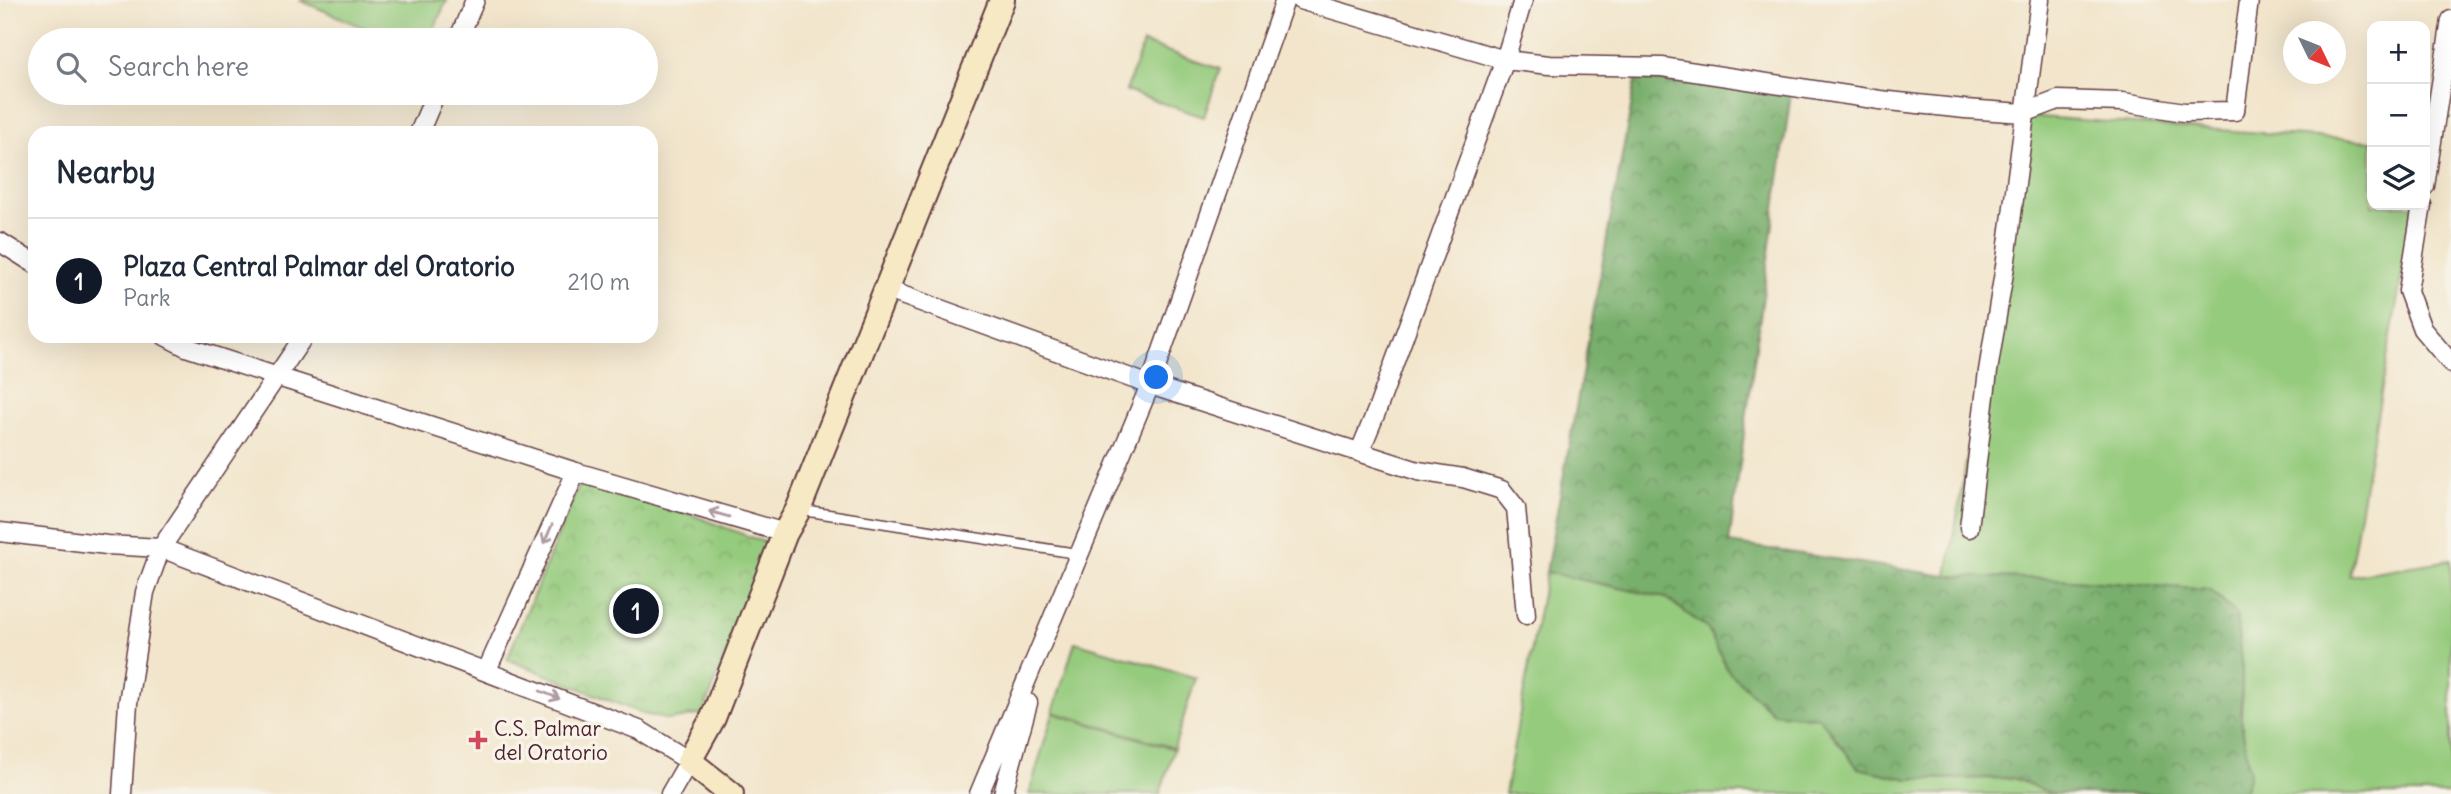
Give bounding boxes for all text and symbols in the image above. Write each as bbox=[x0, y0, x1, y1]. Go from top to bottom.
north arrow bbox=[2283, 21, 2346, 84]
map controls bbox=[2367, 21, 2430, 210]
button: + bbox=[2367, 21, 2430, 84]
search box bbox=[28, 28, 658, 105]
icon: search bbox=[52, 48, 90, 86]
text: Search here bbox=[108, 50, 249, 83]
button: − bbox=[2367, 84, 2430, 147]
button: layers bbox=[2367, 147, 2430, 210]
text: Nearby bbox=[56, 153, 156, 191]
text: Plaza Central Palmar del Oratorio bbox=[123, 250, 515, 283]
text: 1 bbox=[74, 267, 84, 296]
text: 210 m bbox=[567, 267, 630, 296]
text: Park bbox=[123, 283, 171, 312]
your location bbox=[1139, 360, 1173, 394]
one-way arrow bbox=[709, 507, 731, 520]
one-way arrow bbox=[541, 523, 554, 544]
pin: 1 bbox=[613, 585, 659, 637]
one-way arrow bbox=[539, 690, 561, 703]
place label: C.S. Palmar del Oratorio bbox=[494, 715, 608, 766]
marker: C.S. Palmar del Oratorio bbox=[468, 730, 488, 750]

